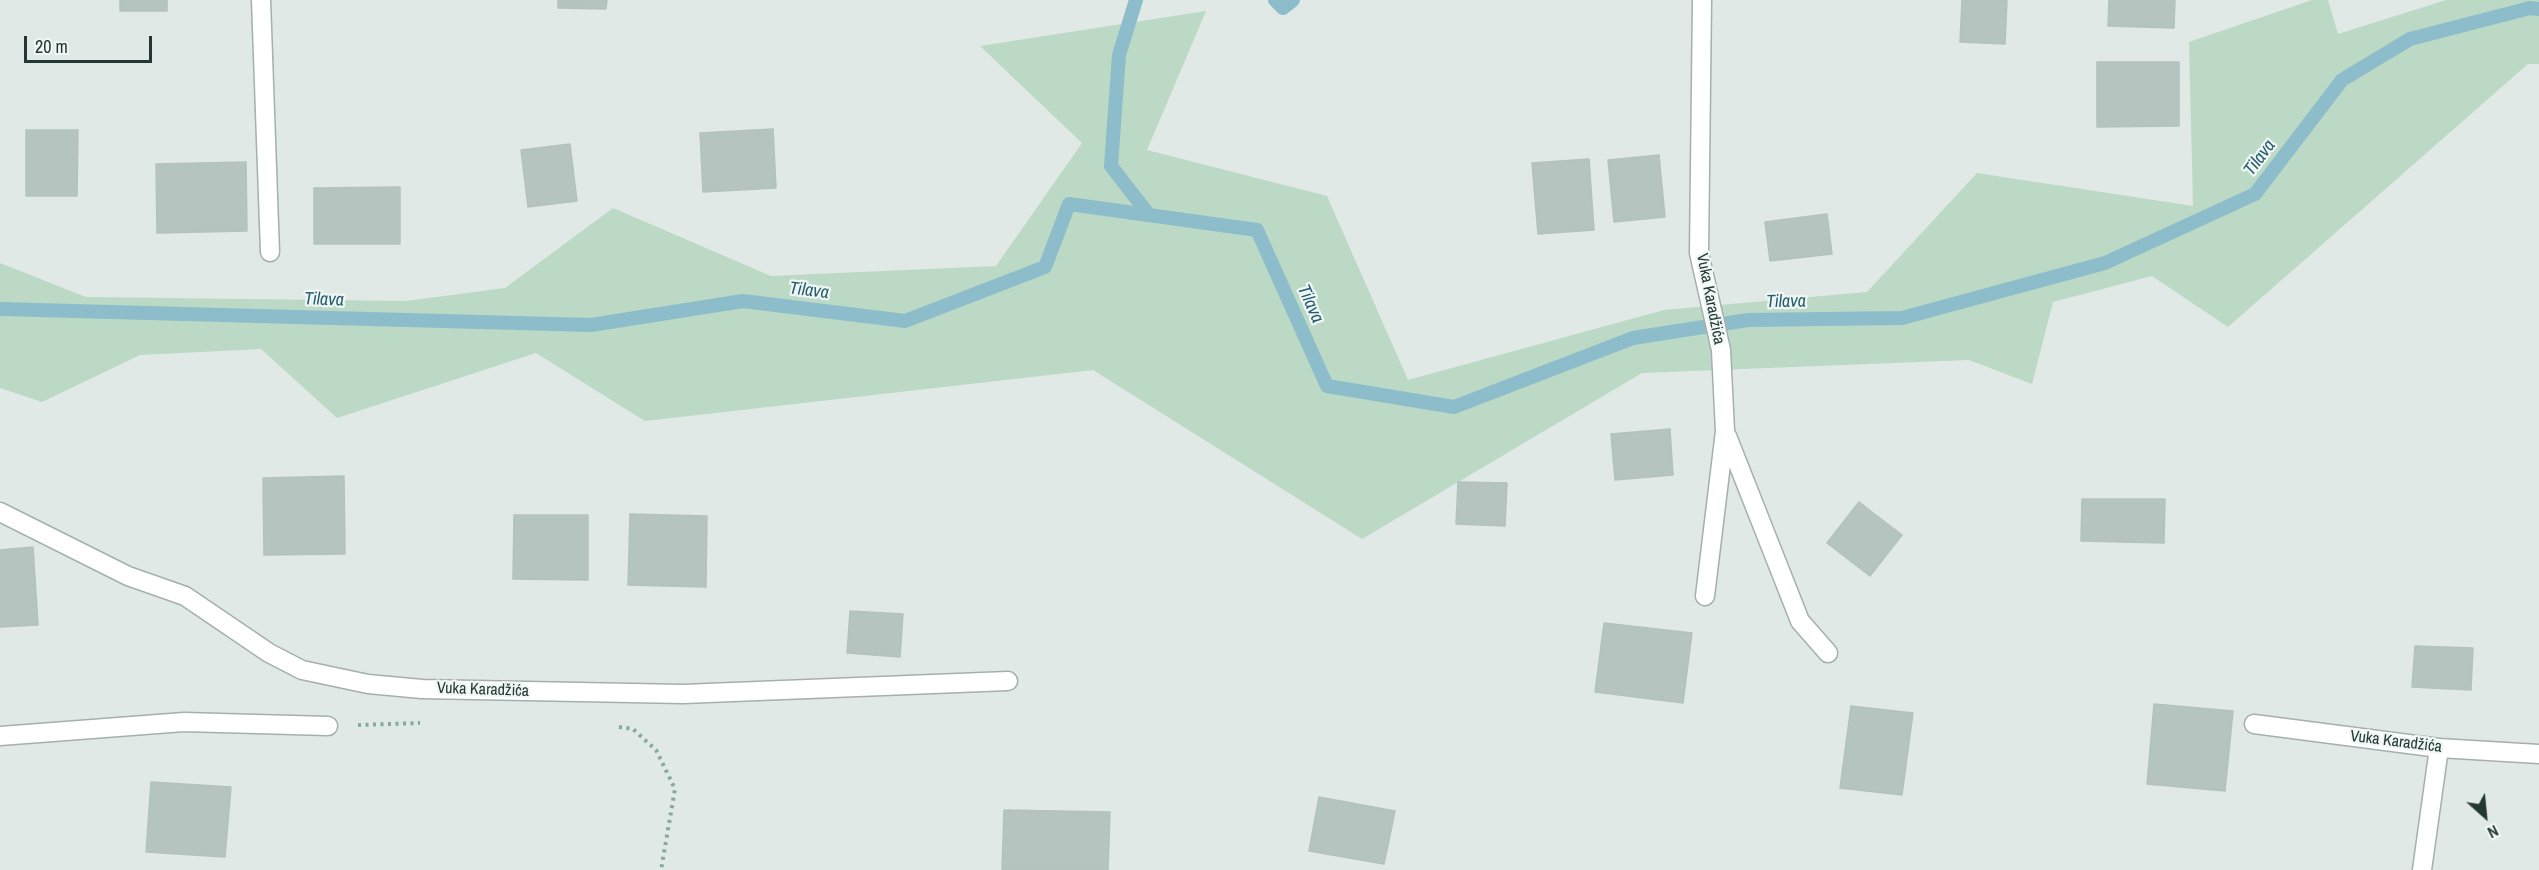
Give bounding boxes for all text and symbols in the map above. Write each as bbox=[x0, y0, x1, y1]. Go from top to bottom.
scale bar bbox=[27, 24, 154, 62]
text: 20 m bbox=[35, 34, 68, 59]
water label: Tilava bbox=[2239, 136, 2281, 180]
street label: Vuka Karadžića bbox=[1692, 252, 1728, 346]
water label: Tilava bbox=[788, 278, 830, 304]
water label: Tilava bbox=[1292, 282, 1328, 326]
water label: Tilava bbox=[304, 289, 344, 311]
water label: Tilava bbox=[1766, 291, 1806, 313]
street label: Vuka Karadžića bbox=[437, 679, 529, 701]
street label: Vuka Karadžića bbox=[2349, 727, 2443, 757]
north arrow bbox=[2455, 786, 2515, 846]
text: N bbox=[2484, 820, 2502, 844]

